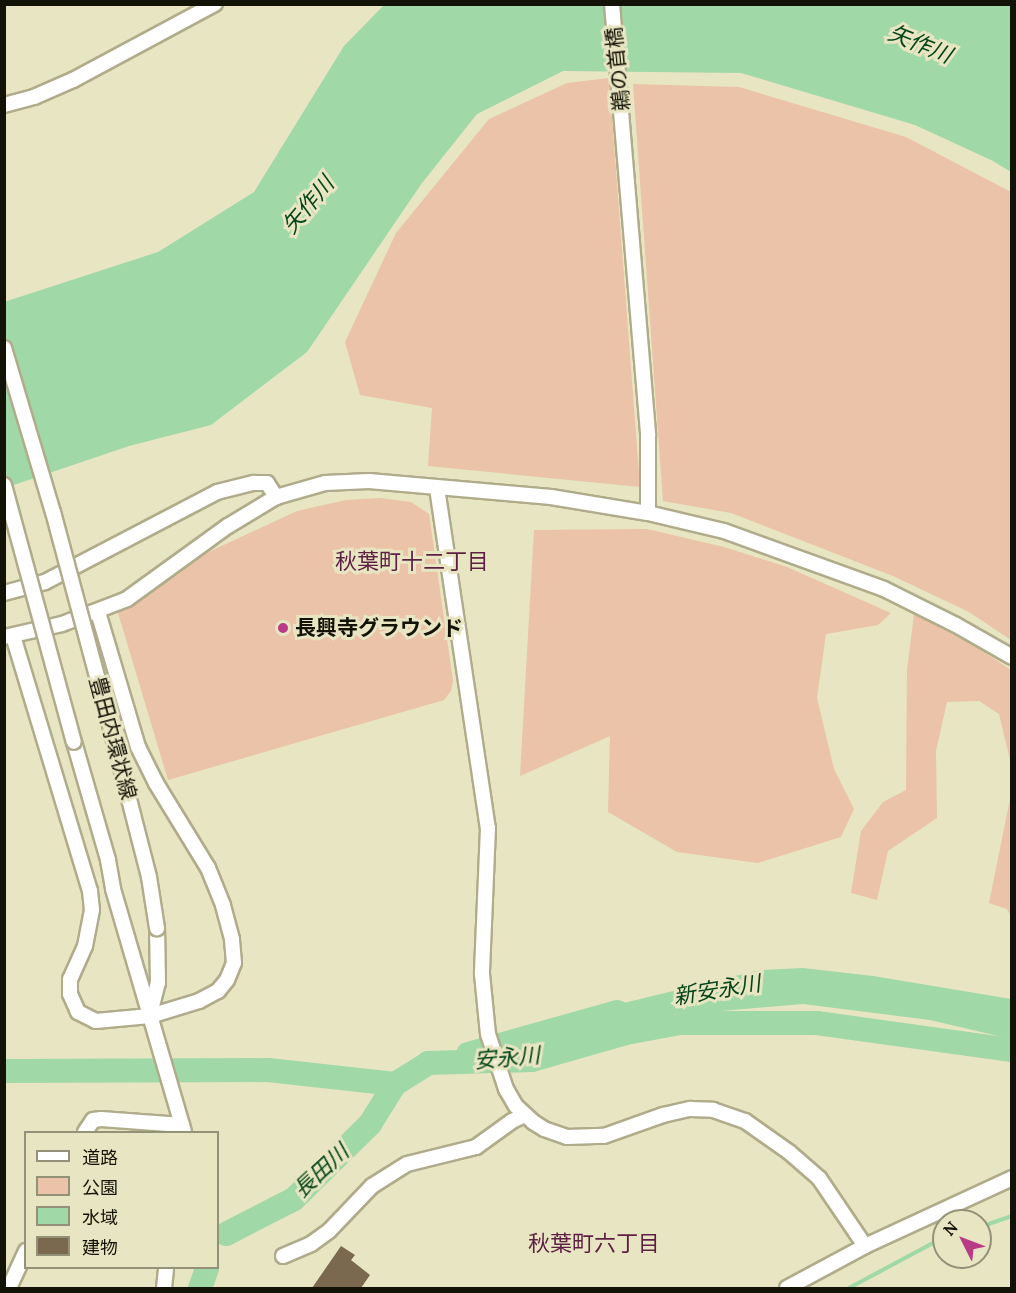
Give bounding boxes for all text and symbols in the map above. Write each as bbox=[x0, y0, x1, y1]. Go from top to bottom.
water label: 矢作川 bbox=[884, 19, 956, 69]
street label: 鵜の首橋 bbox=[601, 26, 635, 112]
water label: 矢作川 bbox=[277, 171, 339, 239]
district label: 秋葉町十二丁目 bbox=[335, 549, 489, 575]
place label: 長興寺グラウンド bbox=[295, 615, 463, 641]
marker: 長興寺グラウンド bbox=[276, 621, 290, 635]
street label: 豊田内環状線 bbox=[85, 674, 141, 802]
water label: 新安永川 bbox=[671, 970, 763, 1010]
water label: 安永川 bbox=[473, 1042, 541, 1074]
legend bbox=[24, 1131, 219, 1269]
water label: 長田川 bbox=[288, 1139, 354, 1203]
text: 道路 bbox=[82, 1146, 118, 1169]
text: 公園 bbox=[82, 1176, 118, 1199]
text: 水域 bbox=[82, 1206, 118, 1229]
north arrow bbox=[932, 1209, 992, 1269]
text: N bbox=[939, 1217, 962, 1240]
district label: 秋葉町六丁目 bbox=[528, 1231, 660, 1257]
text: 建物 bbox=[82, 1236, 118, 1259]

